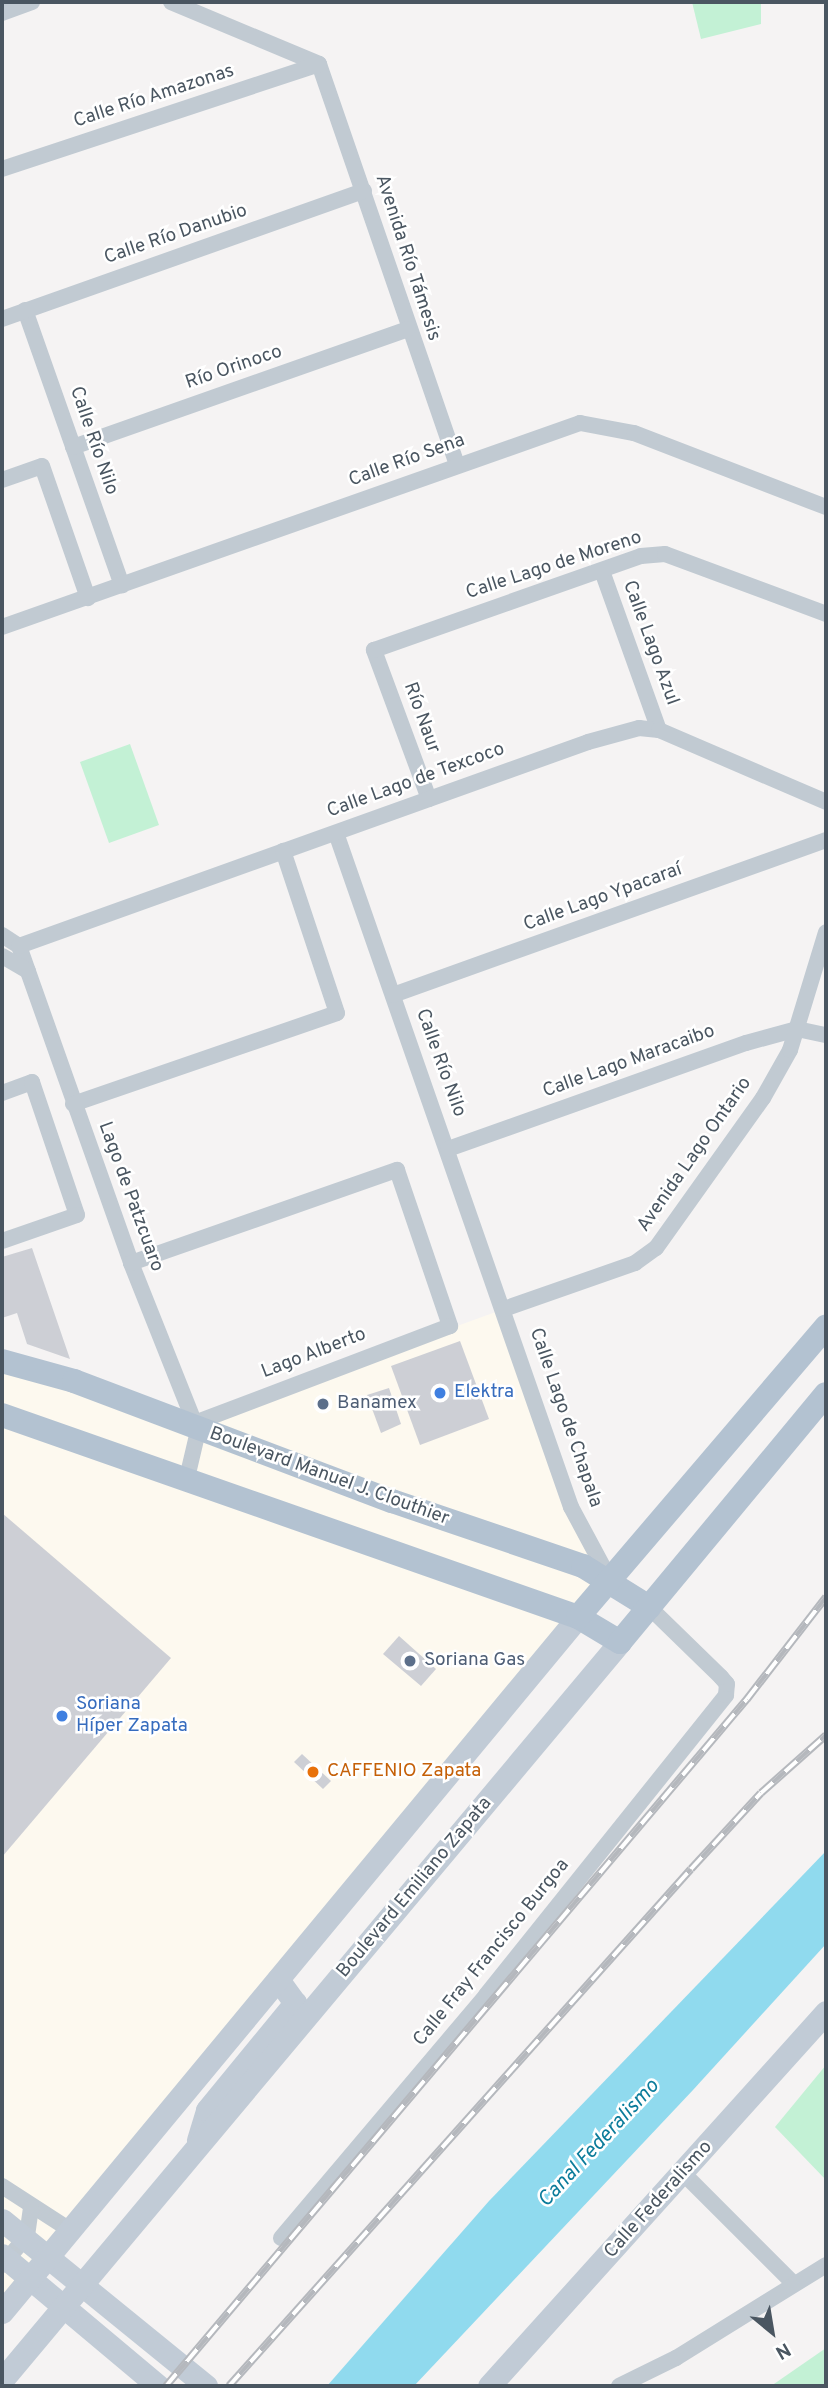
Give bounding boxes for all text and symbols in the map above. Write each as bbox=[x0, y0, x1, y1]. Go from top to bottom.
street label: Calle Río Amazonas bbox=[71, 60, 237, 134]
street label: Avenida Río Támesis bbox=[369, 172, 445, 344]
street label: Calle Río Danubio bbox=[101, 200, 251, 270]
street label: Río Orinoco bbox=[183, 341, 285, 395]
street label: Calle Río Nilo bbox=[64, 384, 122, 498]
street label: Calle Río Sena bbox=[346, 429, 468, 493]
street label: Calle Lago de Moreno bbox=[463, 527, 645, 605]
street label: Calle Lago Azul bbox=[617, 577, 683, 709]
street label: Río Naur bbox=[398, 680, 444, 756]
street label: Calle Lago de Texcoco bbox=[324, 738, 508, 824]
street label: Calle Lago Ypacaraí bbox=[520, 859, 686, 937]
street label: Calle Río Nilo bbox=[410, 1006, 470, 1120]
street label: Calle Lago Maracaibo bbox=[540, 1020, 718, 1104]
street label: Avenida Lago Ontario bbox=[633, 1073, 757, 1237]
street label: Lago de Patzcuaro bbox=[92, 1119, 168, 1275]
street label: Lago Alberto bbox=[258, 1323, 370, 1385]
street label: Calle Lago de Chapala bbox=[524, 1325, 606, 1511]
place label: Elektra bbox=[454, 1382, 514, 1404]
marker: Elektra bbox=[432, 1385, 448, 1401]
place label: Banamex bbox=[337, 1393, 417, 1415]
marker: Banamex bbox=[315, 1396, 331, 1412]
street label: Boulevard Manuel J. Clouthier bbox=[206, 1423, 452, 1531]
place label: Soriana Gas bbox=[424, 1650, 525, 1672]
marker: Soriana Gas bbox=[402, 1653, 418, 1669]
place label: Soriana Híper Zapata bbox=[76, 1694, 188, 1738]
marker: Soriana Híper Zapata bbox=[54, 1708, 70, 1724]
place label: CAFFENIO Zapata bbox=[327, 1761, 481, 1783]
marker: CAFFENIO Zapata bbox=[305, 1764, 321, 1780]
street label: Boulevard Emiliano Zapata bbox=[333, 1793, 497, 1983]
street label: Calle Fray Francisco Burgoa bbox=[409, 1855, 575, 2051]
water label: Canal Federalismo bbox=[533, 2075, 665, 2213]
street label: Calle Federalismo bbox=[600, 2136, 718, 2264]
north arrow bbox=[737, 2297, 807, 2367]
text: N bbox=[771, 2336, 794, 2364]

